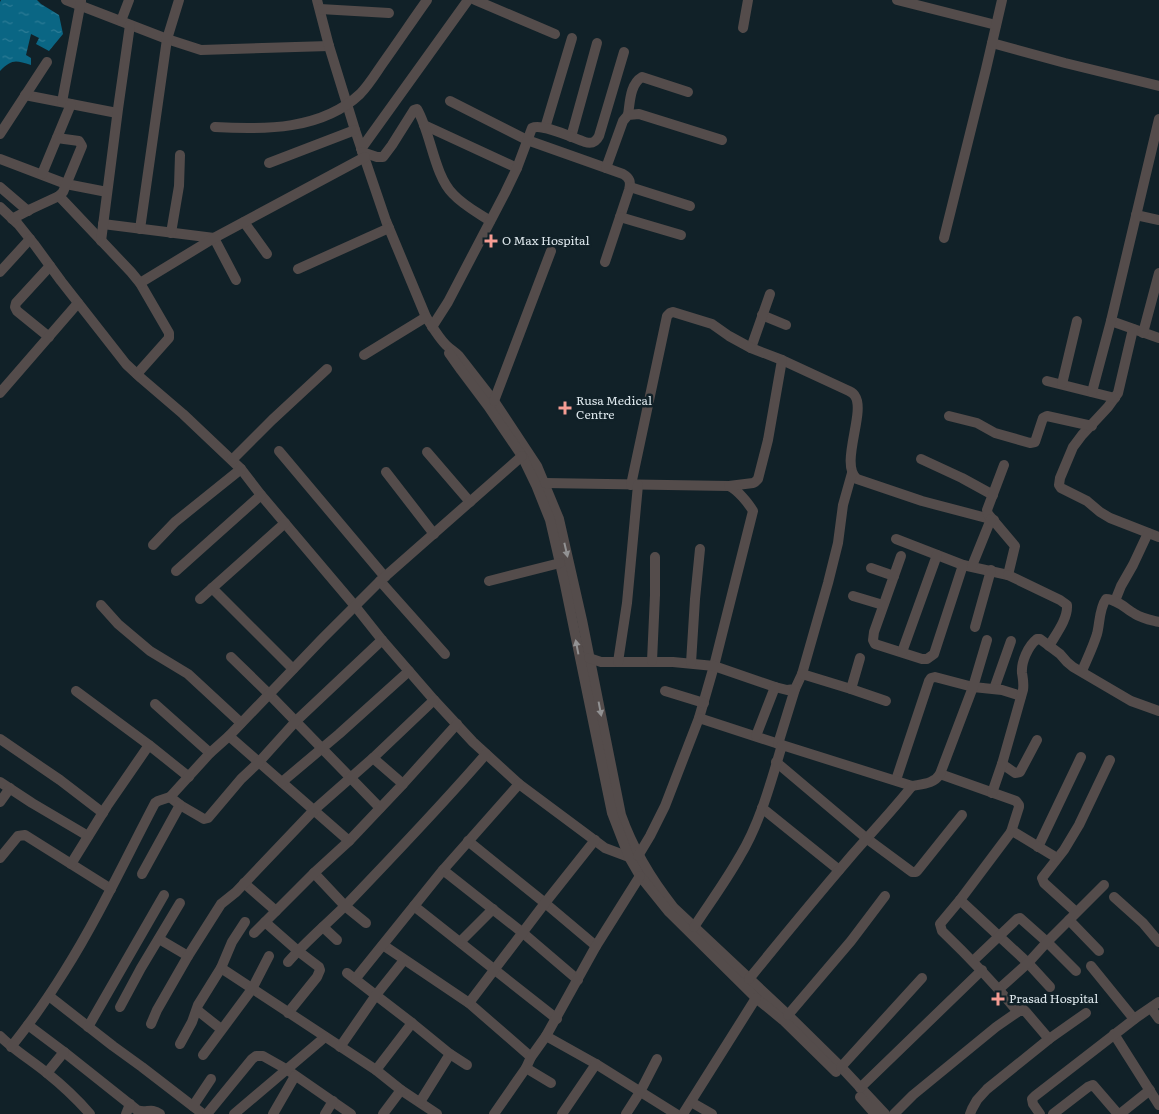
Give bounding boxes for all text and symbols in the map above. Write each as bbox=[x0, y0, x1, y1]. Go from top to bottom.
place label: O Max Hospital bbox=[502, 231, 589, 249]
marker: O Max Hospital bbox=[484, 234, 498, 248]
place label: Rusa Medical Centre bbox=[576, 391, 652, 423]
marker: Rusa Medical Centre bbox=[558, 401, 572, 415]
one-way arrow bbox=[562, 542, 570, 557]
one-way arrow bbox=[573, 639, 581, 655]
one-way arrow bbox=[596, 701, 604, 717]
place label: Prasad Hospital bbox=[1009, 989, 1098, 1007]
marker: Prasad Hospital bbox=[991, 992, 1005, 1006]

